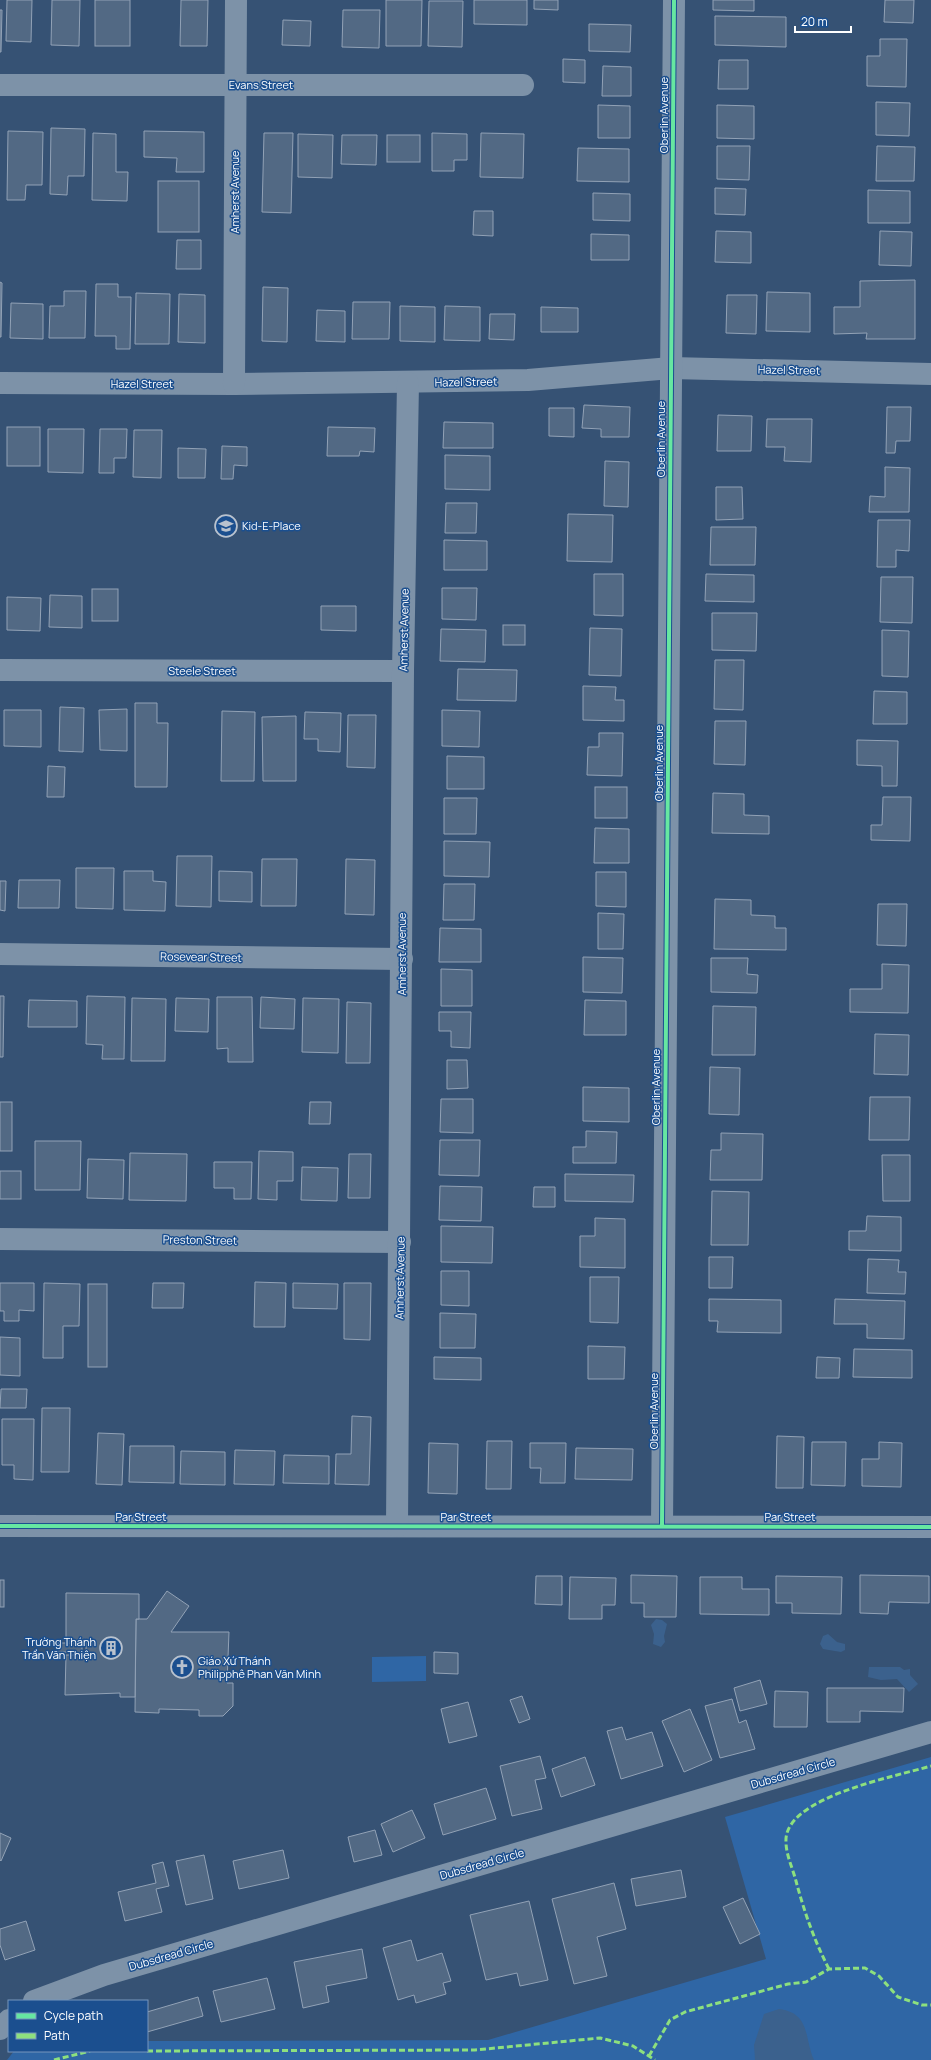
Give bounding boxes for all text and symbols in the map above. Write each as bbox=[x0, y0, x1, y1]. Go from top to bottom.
scale bar bbox=[795, 8, 851, 34]
text: 20 m bbox=[801, 13, 828, 30]
street label: Oberlin Avenue bbox=[656, 76, 671, 153]
street label: Evans Street bbox=[229, 77, 293, 92]
street label: Amherst Avenue bbox=[227, 150, 242, 234]
street label: Hazel Street bbox=[758, 361, 820, 378]
street label: Hazel Street bbox=[435, 373, 497, 390]
street label: Hazel Street bbox=[111, 376, 173, 391]
street label: Oberlin Avenue bbox=[653, 400, 668, 477]
school or university icon: Kid-E-Place bbox=[213, 513, 239, 539]
place label: Kid-E-Place bbox=[242, 518, 301, 533]
street label: Amherst Avenue bbox=[395, 588, 412, 672]
street label: Steele Street bbox=[168, 663, 236, 678]
street label: Oberlin Avenue bbox=[651, 724, 666, 801]
street label: Amherst Avenue bbox=[394, 912, 409, 996]
street label: Rosevear Street bbox=[160, 948, 242, 965]
street label: Oberlin Avenue bbox=[648, 1048, 663, 1125]
street label: Preston Street bbox=[163, 1231, 237, 1248]
street label: Amherst Avenue bbox=[391, 1236, 408, 1320]
street label: Oberlin Avenue bbox=[646, 1372, 661, 1449]
street label: Par Street bbox=[116, 1509, 166, 1524]
street label: Par Street bbox=[441, 1509, 491, 1524]
street label: Par Street bbox=[765, 1509, 815, 1524]
place label: Trường Thánh Trần Văn Thiện bbox=[22, 1634, 96, 1662]
building icon: Trường Thánh Trần Văn Thiện bbox=[98, 1635, 124, 1661]
place label: Giáo Xứ Thánh Philipphê Phan Văn Minh bbox=[198, 1653, 321, 1681]
church icon: Giáo Xứ Thánh Philipphê Phan Văn Minh bbox=[169, 1654, 195, 1680]
street label: Dubsdread Circle bbox=[749, 1753, 837, 1792]
street label: Dubsdread Circle bbox=[438, 1844, 526, 1883]
street label: Dubsdread Circle bbox=[127, 1935, 215, 1974]
legend bbox=[8, 2000, 148, 2052]
text: Cycle path bbox=[44, 2007, 103, 2024]
text: Path bbox=[44, 2027, 70, 2044]

